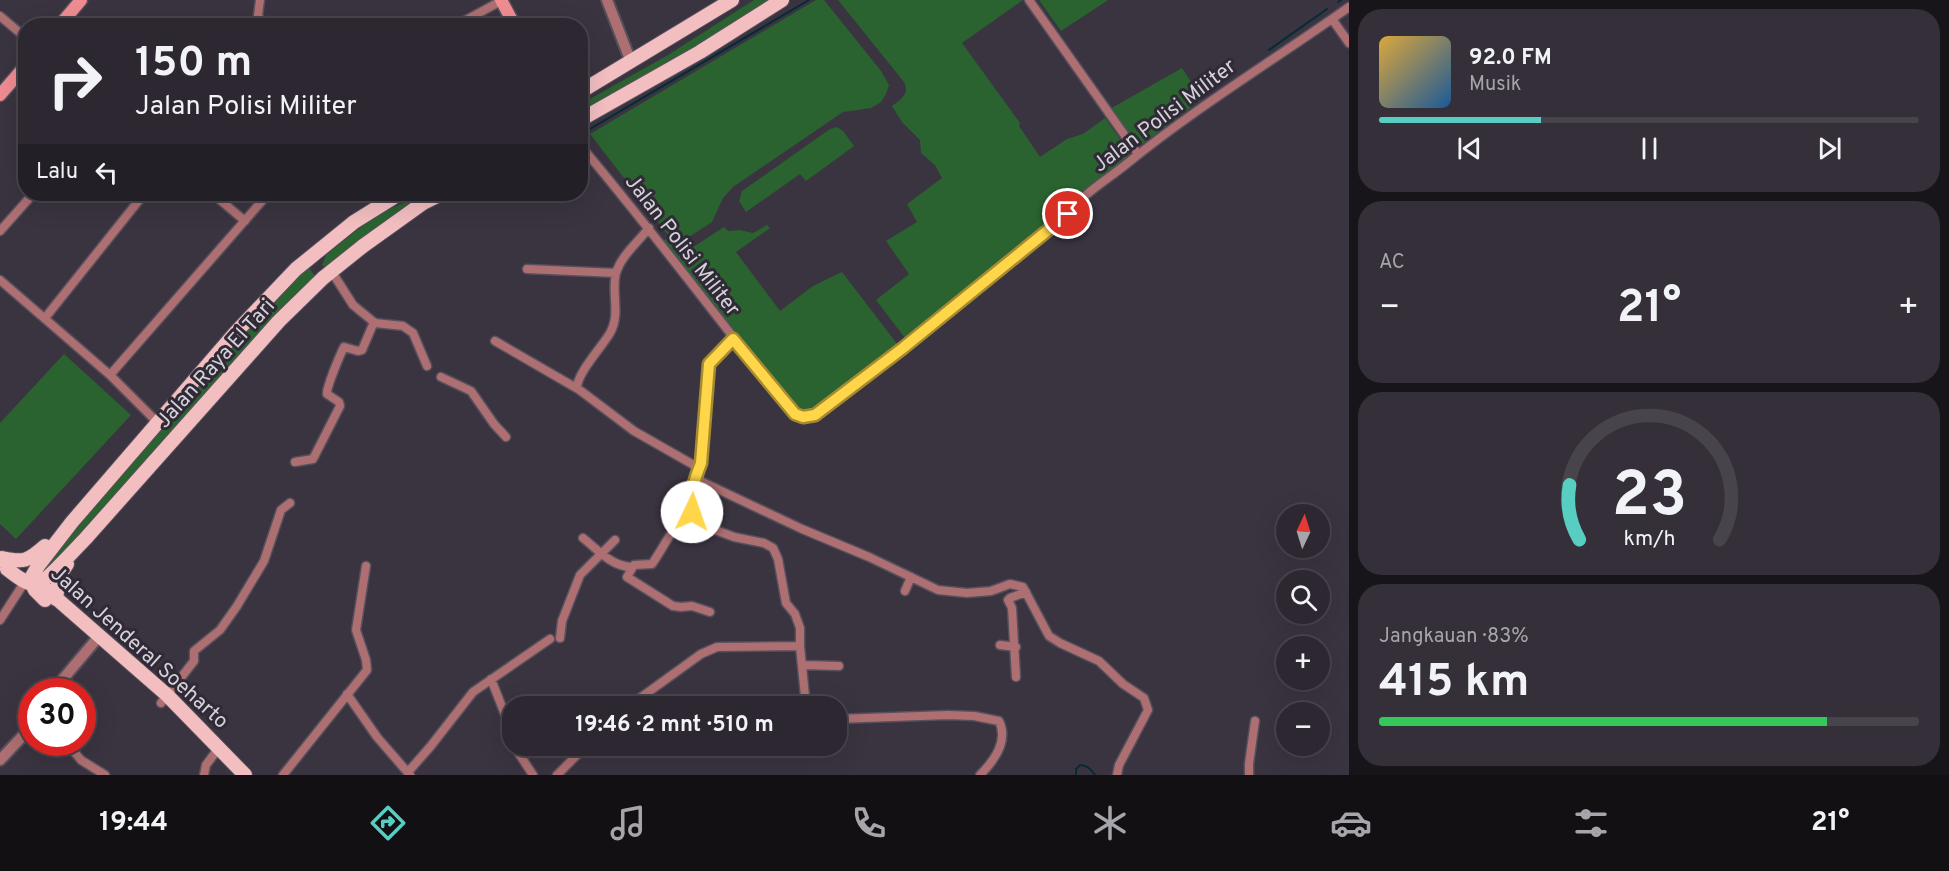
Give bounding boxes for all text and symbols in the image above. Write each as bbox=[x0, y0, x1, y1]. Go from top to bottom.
text: 150 m bbox=[135, 38, 252, 91]
icon: right bbox=[36, 42, 114, 120]
text: 92.0 FM bbox=[1469, 45, 1552, 72]
street label: Jalan Polisi Militer bbox=[1088, 54, 1242, 179]
text: Musik bbox=[1469, 72, 1521, 98]
text: Jalan Polisi Militer bbox=[135, 90, 357, 124]
icon: previous bbox=[1453, 132, 1486, 165]
icon: pause bbox=[1633, 132, 1666, 165]
icon: next bbox=[1813, 132, 1846, 165]
icon: left bbox=[90, 156, 123, 189]
text: Lalu bbox=[36, 159, 78, 186]
street label: Jalan Polisi Militer bbox=[618, 170, 746, 322]
pin bbox=[1042, 188, 1093, 239]
icon: arrive bbox=[1051, 197, 1084, 230]
text: AC bbox=[1379, 250, 1405, 276]
text: 21° bbox=[1617, 281, 1681, 338]
text: − bbox=[1379, 288, 1400, 330]
text: + bbox=[1898, 288, 1919, 330]
street label: Jalan Raya El Tari bbox=[151, 294, 281, 434]
text: 23 bbox=[1611, 459, 1687, 538]
position arrow bbox=[660, 480, 724, 544]
north arrow bbox=[1276, 504, 1330, 558]
map controls bbox=[1276, 504, 1330, 756]
text: km/h bbox=[1623, 527, 1675, 554]
street label: Jalan Jenderal Soeharto bbox=[44, 561, 234, 735]
button: search bbox=[1276, 570, 1330, 624]
text: Jangkauan · 83% bbox=[1379, 624, 1529, 650]
button: + bbox=[1276, 636, 1330, 690]
text: 415 km bbox=[1379, 655, 1529, 712]
speed limit sign: 30 bbox=[18, 678, 96, 756]
button: − bbox=[1276, 702, 1330, 756]
text: 19:46 · 2 mnt · 510 m bbox=[575, 712, 774, 739]
icon: directions bbox=[367, 802, 409, 844]
icon: music bbox=[607, 802, 649, 844]
icon: phone bbox=[848, 802, 890, 844]
icon: climate bbox=[1089, 802, 1131, 844]
icon: car bbox=[1330, 802, 1372, 844]
icon: filters bbox=[1570, 802, 1612, 844]
text: 19:44 bbox=[99, 806, 168, 840]
text: 21° bbox=[1811, 806, 1850, 840]

